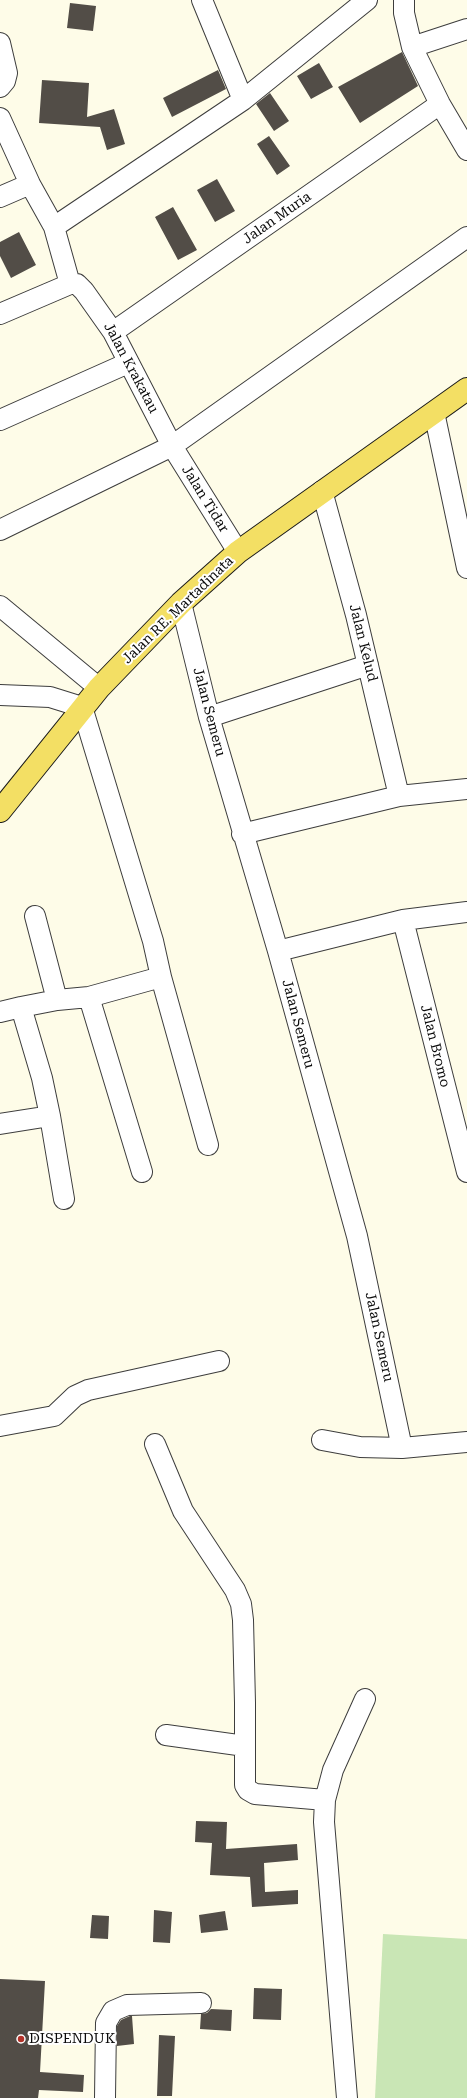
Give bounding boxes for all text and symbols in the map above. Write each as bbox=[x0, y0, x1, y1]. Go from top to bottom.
street label: Jalan Muria bbox=[240, 188, 314, 248]
street label: Jalan Krakatau bbox=[100, 320, 162, 416]
street label: Jalan Tidar bbox=[178, 462, 232, 536]
street label: Jalan RE. Martadinata bbox=[119, 553, 237, 667]
street label: Jalan Kelud bbox=[345, 603, 381, 683]
street label: Jalan Semeru bbox=[189, 666, 229, 758]
street label: Jalan Semeru bbox=[278, 978, 318, 1070]
street label: Jalan Bromo bbox=[417, 1003, 453, 1089]
street label: Jalan Semeru bbox=[361, 1291, 397, 1383]
place label: DISPENDUK bbox=[29, 2031, 115, 2047]
marker: DISPENDUK bbox=[16, 2034, 26, 2044]

